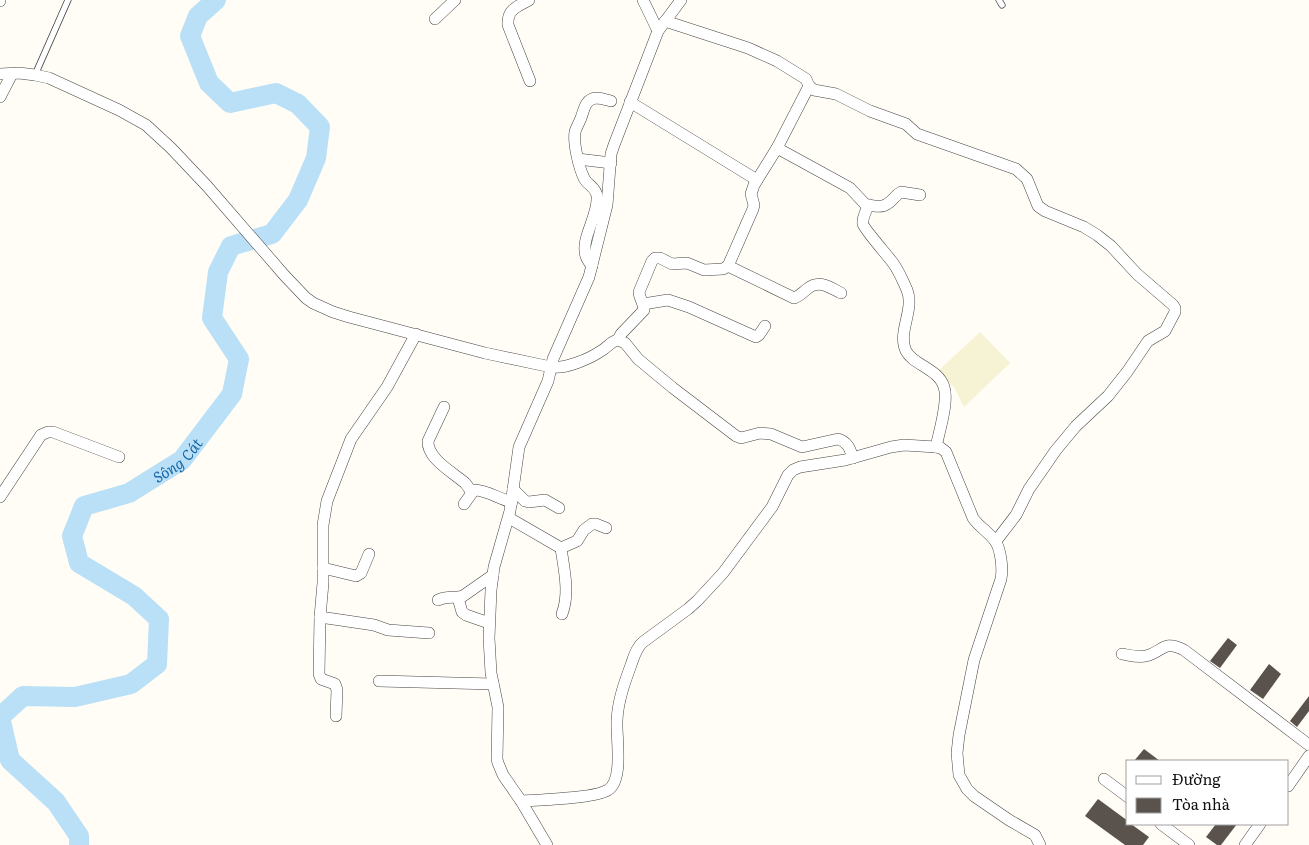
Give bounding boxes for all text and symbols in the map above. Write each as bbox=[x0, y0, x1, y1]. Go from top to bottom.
water label: Sông Cát bbox=[148, 432, 207, 487]
legend bbox=[1126, 760, 1289, 825]
text: Đường bbox=[1172, 767, 1221, 790]
text: Tòa nhà bbox=[1172, 792, 1231, 815]

